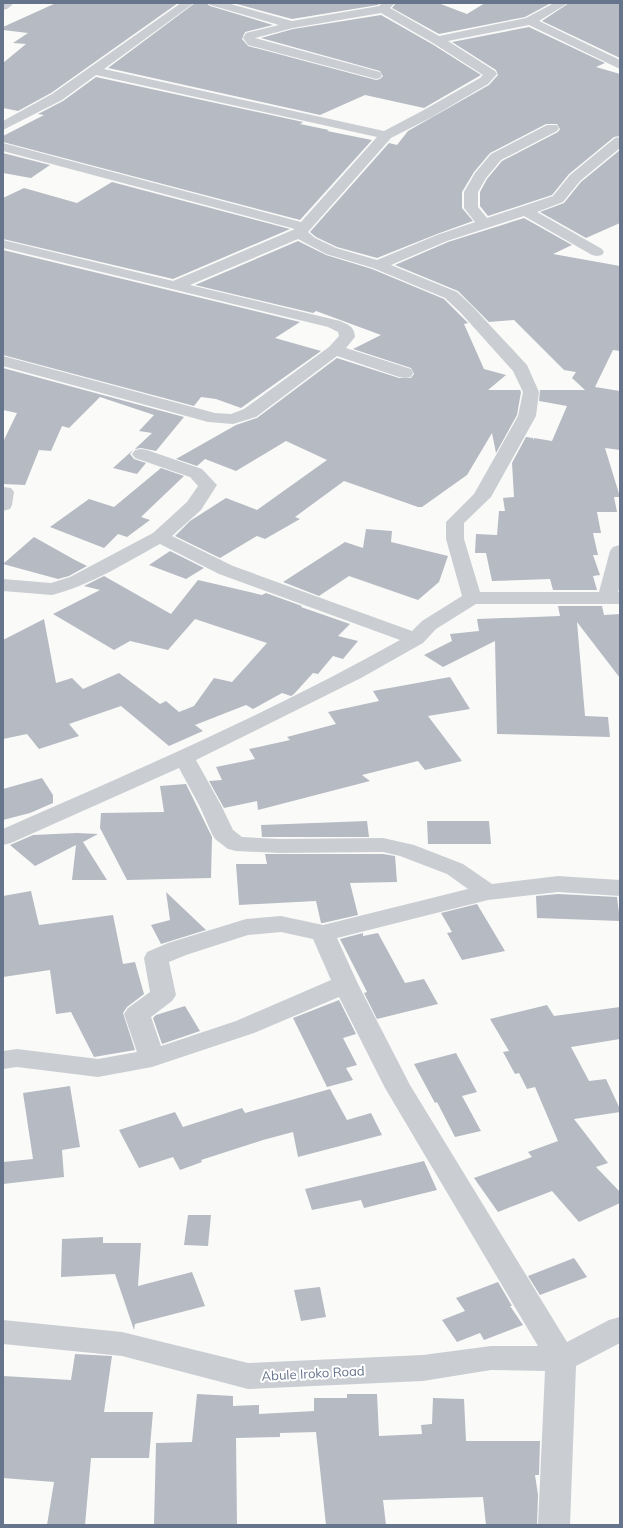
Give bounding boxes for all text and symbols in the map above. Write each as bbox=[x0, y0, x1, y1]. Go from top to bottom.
street label: Abule Iroko Road bbox=[261, 1362, 365, 1384]

